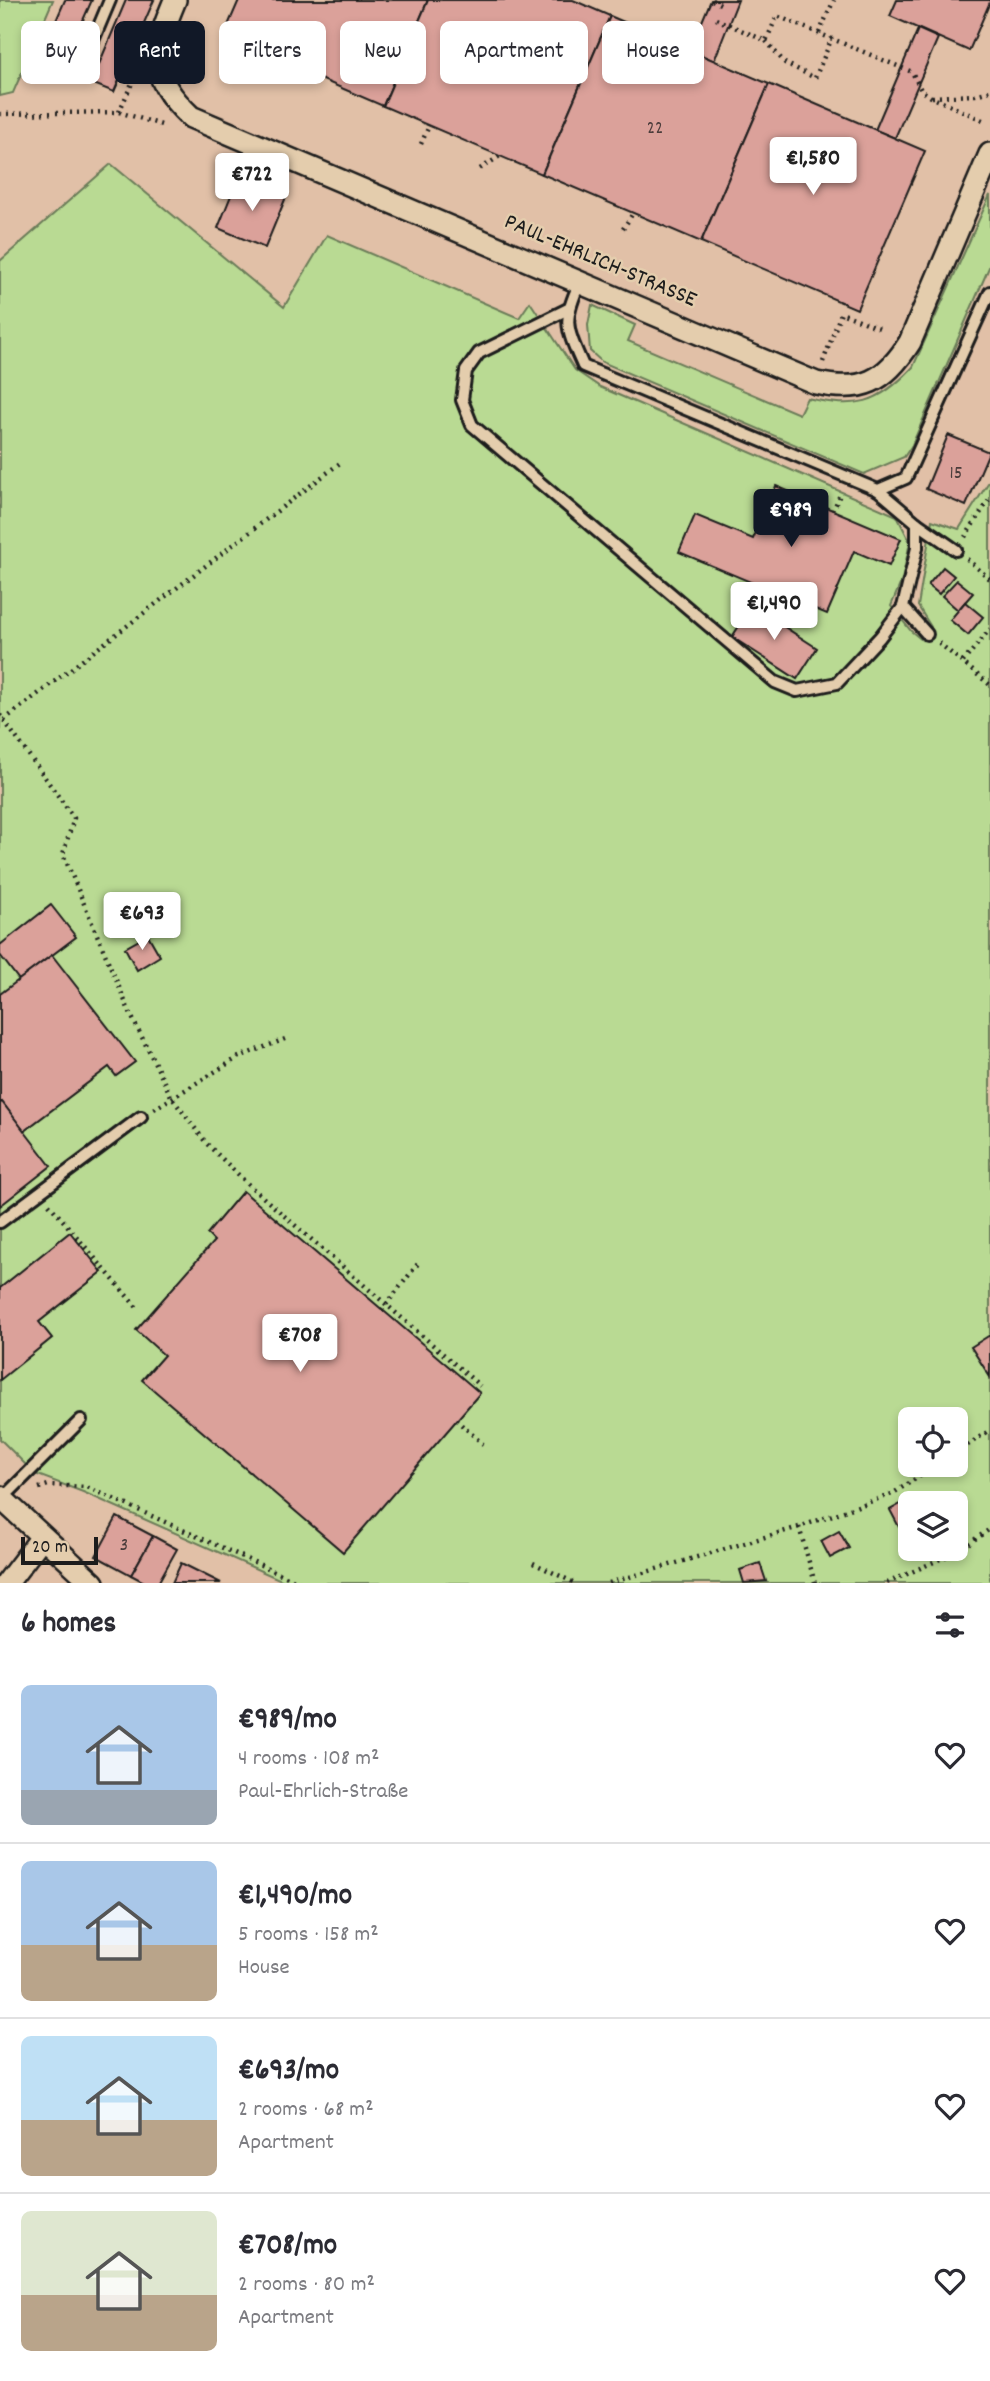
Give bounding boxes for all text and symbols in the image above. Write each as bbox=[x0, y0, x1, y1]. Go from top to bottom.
chip: Buy bbox=[21, 21, 100, 84]
chip: Rent bbox=[114, 21, 205, 84]
chip: Filters bbox=[219, 21, 326, 84]
chip: New bbox=[340, 21, 426, 84]
chip: Apartment bbox=[440, 21, 588, 84]
chip: House bbox=[602, 21, 704, 84]
house number: 22 bbox=[647, 116, 663, 143]
pin: €1,580 bbox=[756, 138, 870, 197]
text: €1,580 bbox=[786, 143, 840, 176]
pin: €722 bbox=[211, 154, 293, 213]
text: €722 bbox=[231, 159, 273, 192]
street label: PAUL-EHRLICH-STRASSE bbox=[499, 207, 702, 318]
house number: 15 bbox=[950, 461, 962, 488]
pin: €989 bbox=[750, 490, 832, 549]
text: €989 bbox=[769, 495, 813, 528]
pin: €1,490 bbox=[717, 582, 831, 642]
text: €1,490 bbox=[747, 588, 801, 621]
pin: €693 bbox=[101, 892, 183, 952]
text: €693 bbox=[120, 898, 164, 931]
pin: €708 bbox=[259, 1314, 341, 1374]
text: €708 bbox=[278, 1320, 322, 1353]
map controls bbox=[898, 1407, 968, 1561]
button: locate bbox=[898, 1407, 968, 1477]
button: layers bbox=[898, 1491, 968, 1561]
house number: 3 bbox=[120, 1533, 128, 1560]
scale bar bbox=[21, 1534, 98, 1566]
text: 20 m bbox=[32, 1535, 68, 1562]
text: 6 homes bbox=[21, 1604, 116, 1647]
icon: filters bbox=[931, 1606, 969, 1644]
text: €989/mo bbox=[238, 1700, 337, 1743]
icon: home bbox=[77, 1713, 161, 1797]
icon: heart bbox=[931, 1736, 969, 1774]
text: 4 rooms · 108 m² bbox=[238, 1743, 379, 1776]
text: Paul-Ehrlich-Straße bbox=[238, 1776, 408, 1809]
text: €1,490/mo bbox=[238, 1876, 352, 1919]
icon: home bbox=[77, 1889, 161, 1973]
icon: heart bbox=[931, 1912, 969, 1950]
text: 5 rooms · 158 m² bbox=[238, 1919, 379, 1952]
text: House bbox=[238, 1952, 290, 1985]
text: €693/mo bbox=[238, 2051, 339, 2094]
icon: home bbox=[77, 2064, 161, 2148]
icon: heart bbox=[931, 2087, 969, 2125]
text: 2 rooms · 68 m² bbox=[238, 2094, 374, 2127]
text: Apartment bbox=[238, 2127, 334, 2160]
text: €708/mo bbox=[238, 2226, 337, 2269]
icon: home bbox=[77, 2239, 161, 2323]
icon: heart bbox=[931, 2262, 969, 2300]
text: 2 rooms · 80 m² bbox=[238, 2269, 375, 2302]
text: Apartment bbox=[238, 2302, 334, 2335]

